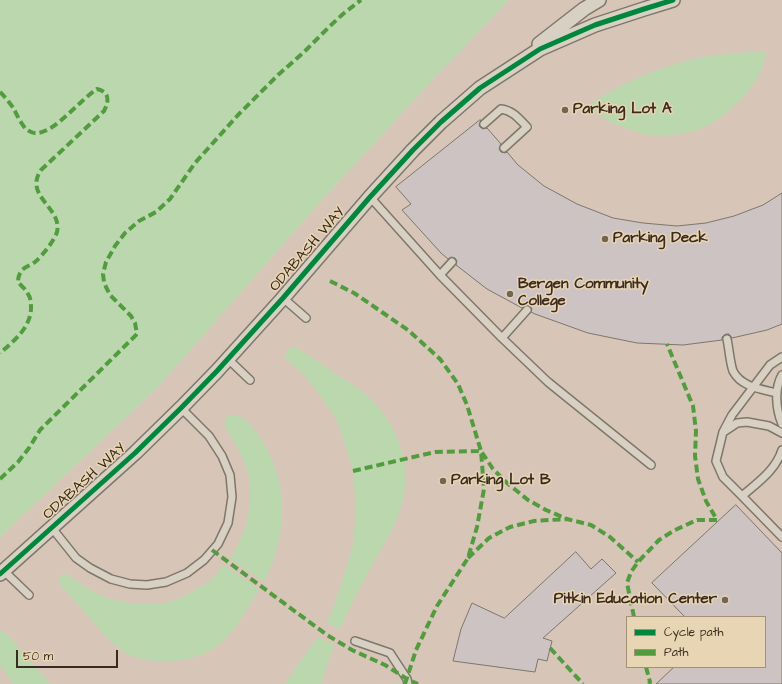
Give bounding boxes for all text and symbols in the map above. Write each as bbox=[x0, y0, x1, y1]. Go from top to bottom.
place label: Parking Lot A bbox=[573, 101, 672, 119]
marker: Parking Lot A bbox=[560, 105, 570, 115]
street label: ODABASH WAY bbox=[266, 204, 350, 296]
place label: Parking Deck bbox=[613, 230, 708, 248]
marker: Parking Deck bbox=[600, 234, 610, 244]
place label: Bergen Community College bbox=[518, 276, 649, 311]
marker: Bergen Community College bbox=[505, 289, 515, 299]
street label: ODABASH WAY bbox=[40, 440, 130, 524]
place label: Parking Lot B bbox=[451, 472, 551, 490]
marker: Parking Lot B bbox=[438, 476, 448, 486]
place label: Pitkin Education Center bbox=[554, 591, 717, 609]
marker: Pitkin Education Center bbox=[720, 595, 730, 605]
legend bbox=[626, 616, 766, 668]
text: Cycle path bbox=[664, 624, 723, 641]
scale bar bbox=[18, 642, 120, 668]
text: Path bbox=[664, 644, 689, 661]
text: 50 m bbox=[23, 648, 53, 665]

